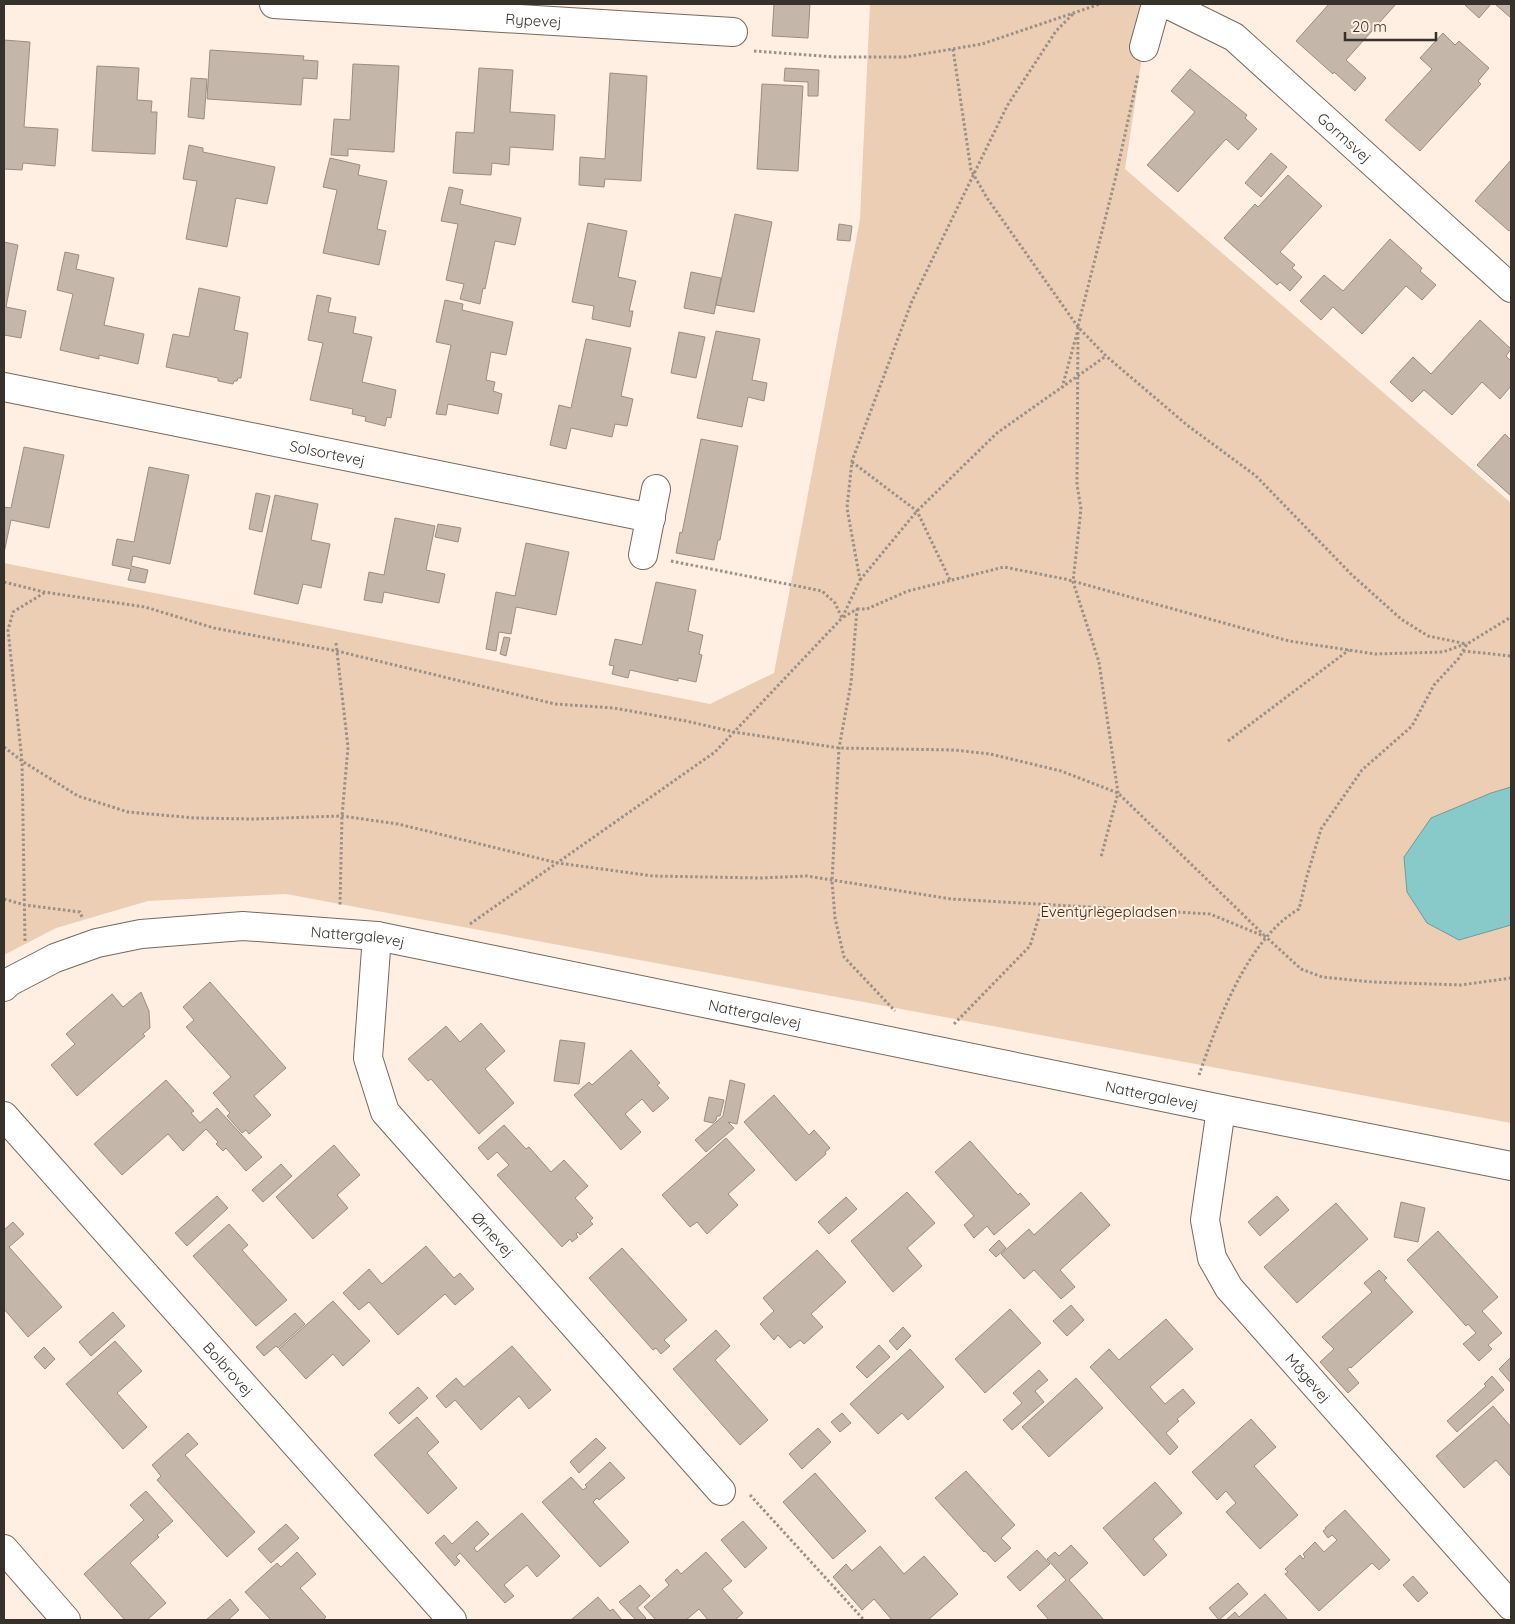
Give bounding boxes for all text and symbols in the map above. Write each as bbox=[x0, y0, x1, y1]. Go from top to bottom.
street label: Rypevej bbox=[505, 9, 562, 31]
scale bar bbox=[1345, 10, 1436, 42]
text: 20 m bbox=[1352, 17, 1387, 36]
street label: Gormsvej bbox=[1314, 108, 1376, 167]
street label: Solsortevej bbox=[288, 436, 367, 469]
park label: Eventyrlegepladsen bbox=[1041, 902, 1177, 921]
street label: Nattergalevej bbox=[310, 922, 407, 951]
street label: Nattergalevej bbox=[707, 995, 803, 1032]
street label: Nattergalevej bbox=[1103, 1076, 1200, 1114]
street label: Ørnevej bbox=[468, 1207, 518, 1261]
street label: Bolbrovej bbox=[199, 1338, 258, 1400]
street label: Mågevej bbox=[1282, 1349, 1335, 1406]

